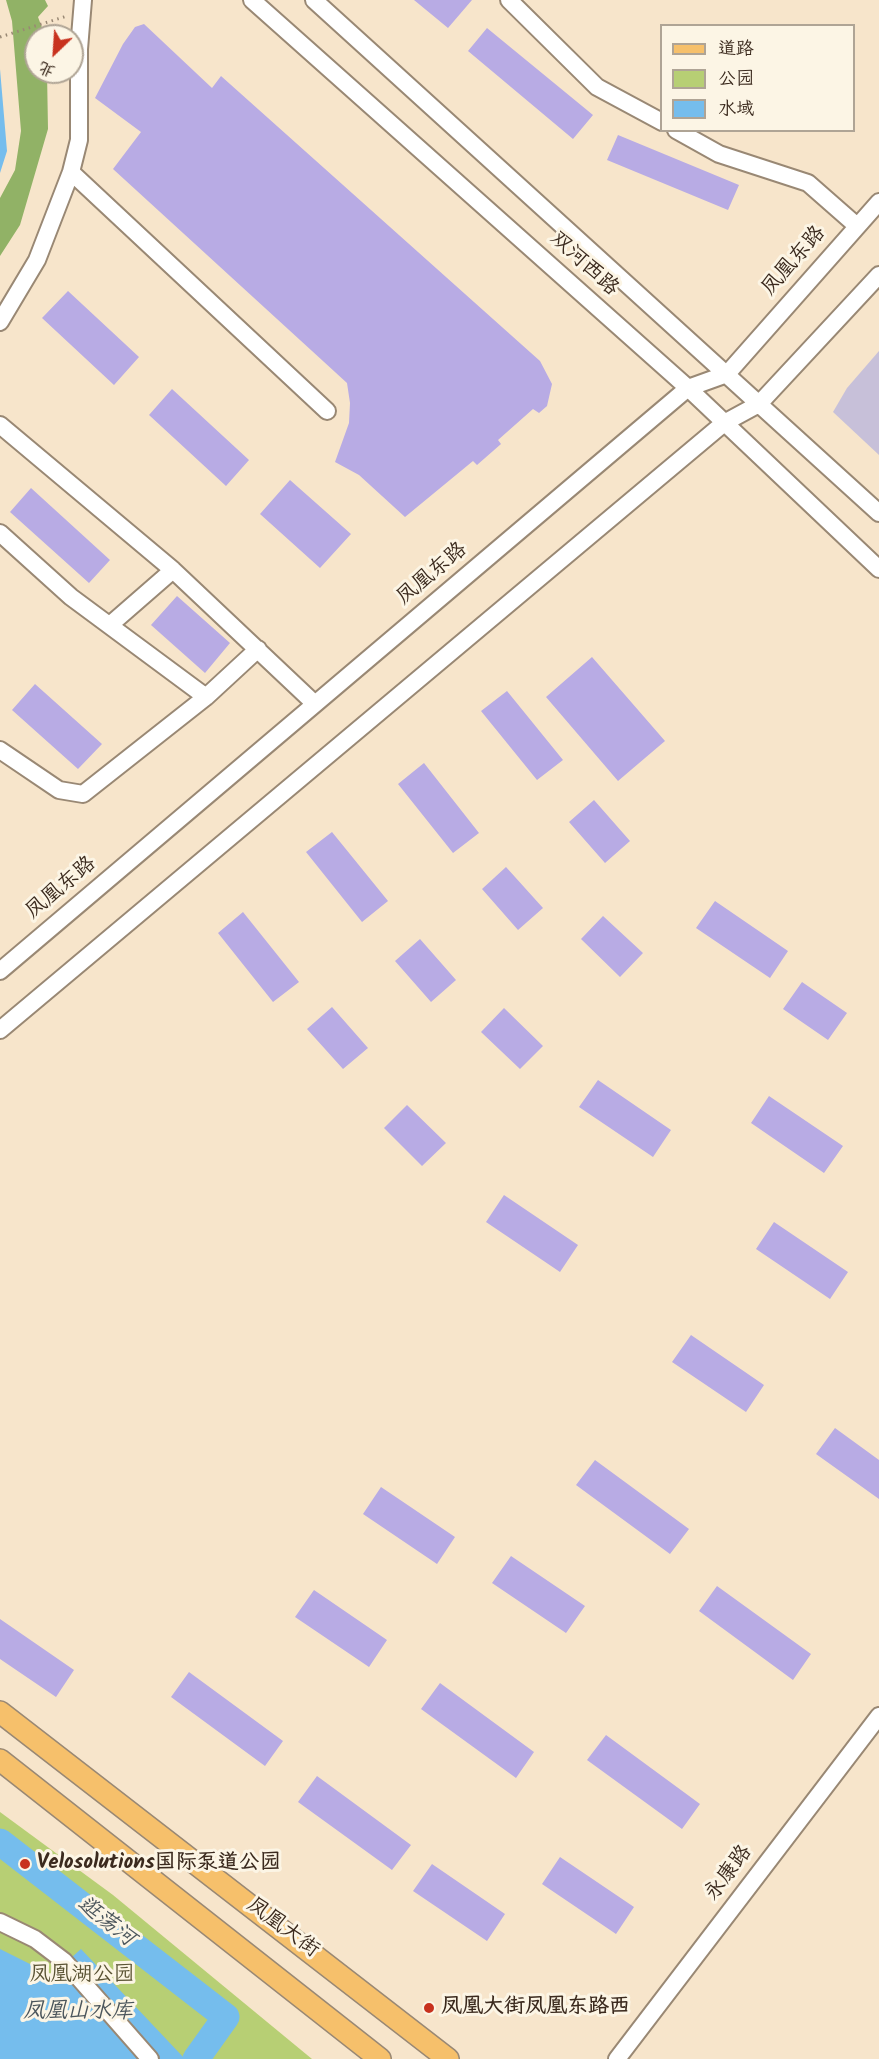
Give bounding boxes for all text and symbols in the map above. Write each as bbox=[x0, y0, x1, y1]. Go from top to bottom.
north arrow bbox=[24, 24, 84, 84]
legend bbox=[660, 24, 855, 132]
text: 道路 bbox=[718, 35, 754, 64]
text: 北 bbox=[34, 54, 60, 84]
text: 公园 bbox=[718, 65, 754, 94]
text: 水域 bbox=[718, 95, 754, 124]
street label: 凤凰东路 bbox=[758, 222, 832, 302]
street label: 双河西路 bbox=[543, 228, 623, 302]
street label: 凤凰东路 bbox=[393, 538, 473, 612]
street label: 凤凰东路 bbox=[22, 852, 102, 926]
street label: 永康路 bbox=[701, 1841, 759, 1907]
place label: Velosolutions国际泵道公园 bbox=[37, 1851, 281, 1877]
marker: Velosolutions国际泵道公园 bbox=[18, 1857, 32, 1871]
water label: 逛荡河 bbox=[71, 1892, 139, 1954]
street label: 凤凰大街 bbox=[241, 1894, 323, 1964]
park label: 凤凰湖公园 bbox=[30, 1963, 134, 1989]
place label: 凤凰大街凤凰东路西 bbox=[441, 1995, 630, 2021]
water label: 凤凰山水库 bbox=[23, 2000, 133, 2026]
marker: 凤凰大街凤凰东路西 bbox=[422, 2001, 436, 2015]

